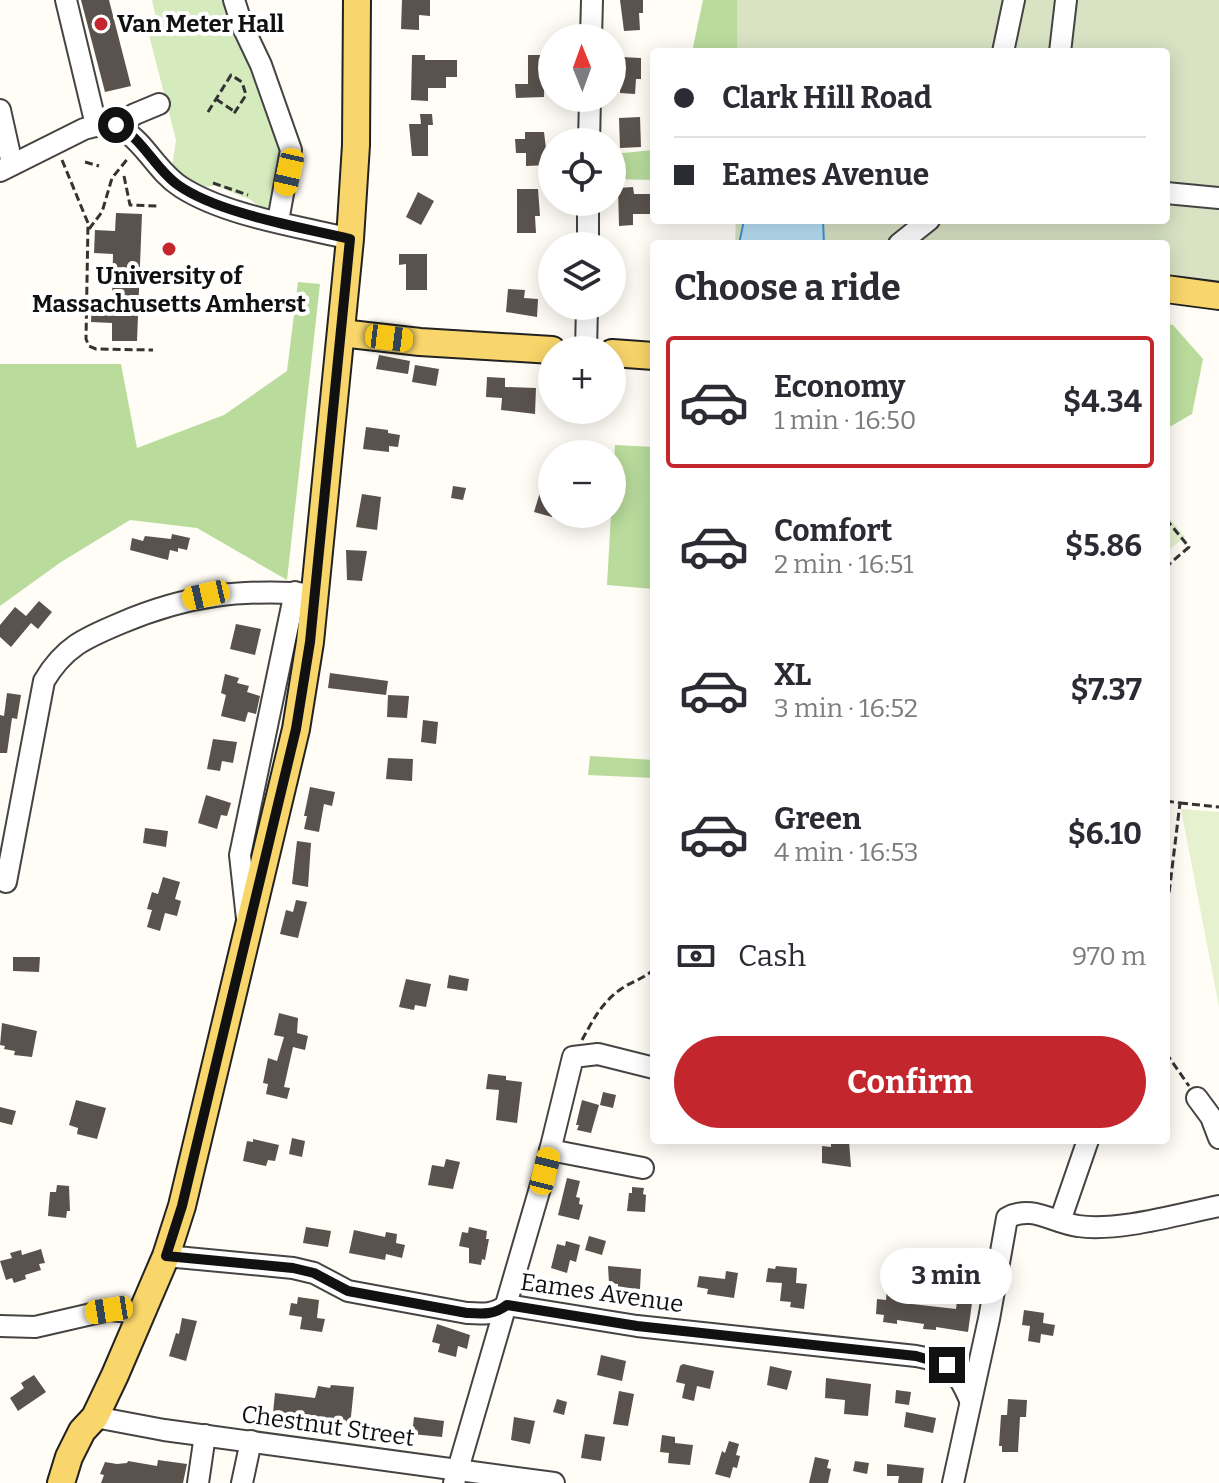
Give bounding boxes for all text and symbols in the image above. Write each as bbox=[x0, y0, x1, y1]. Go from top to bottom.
place label: Van Meter Hall bbox=[117, 10, 285, 38]
marker: Van Meter Hall bbox=[92, 15, 110, 33]
north arrow bbox=[538, 24, 626, 112]
map controls bbox=[538, 24, 626, 528]
text: Clark Hill Road bbox=[722, 80, 932, 116]
route start bbox=[98, 107, 134, 143]
button: locate bbox=[538, 128, 626, 216]
car bbox=[272, 146, 306, 198]
text: Eames Avenue bbox=[722, 157, 929, 193]
button: layers bbox=[538, 232, 626, 320]
marker: University of Massachusetts Amherst bbox=[160, 240, 178, 258]
place label: University of Massachusetts Amherst bbox=[32, 262, 307, 318]
text: Choose a ride bbox=[674, 266, 901, 310]
car bbox=[364, 323, 414, 353]
button: + bbox=[538, 336, 626, 424]
icon: car bbox=[678, 366, 750, 438]
text: Economy bbox=[774, 369, 905, 405]
text: $4.34 bbox=[1063, 384, 1142, 420]
text: 1 min · 16:50 bbox=[774, 405, 917, 436]
button: − bbox=[538, 440, 626, 528]
icon: car bbox=[678, 510, 750, 582]
text: Comfort bbox=[774, 513, 892, 549]
text: $5.86 bbox=[1065, 528, 1142, 564]
text: 2 min · 16:51 bbox=[774, 549, 914, 580]
car bbox=[180, 578, 232, 612]
icon: car bbox=[678, 654, 750, 726]
text: XL bbox=[774, 657, 811, 693]
text: $7.37 bbox=[1071, 672, 1142, 708]
text: 3 min · 16:52 bbox=[774, 693, 918, 724]
icon: car bbox=[678, 798, 750, 870]
text: Green bbox=[774, 801, 861, 837]
text: $6.10 bbox=[1068, 816, 1142, 852]
text: 4 min · 16:53 bbox=[774, 837, 919, 868]
icon: cash bbox=[674, 934, 718, 978]
text: Cash bbox=[738, 938, 806, 974]
text: 970 m bbox=[1072, 941, 1146, 972]
button: Confirm bbox=[674, 1036, 1146, 1128]
car bbox=[528, 1145, 562, 1197]
callout: 3 min bbox=[881, 1249, 1013, 1305]
text: 3 min bbox=[911, 1260, 981, 1291]
street label: Eames Avenue bbox=[519, 1268, 685, 1318]
car bbox=[83, 1294, 135, 1326]
route end bbox=[929, 1347, 965, 1383]
street label: Chestnut Street bbox=[240, 1400, 417, 1452]

